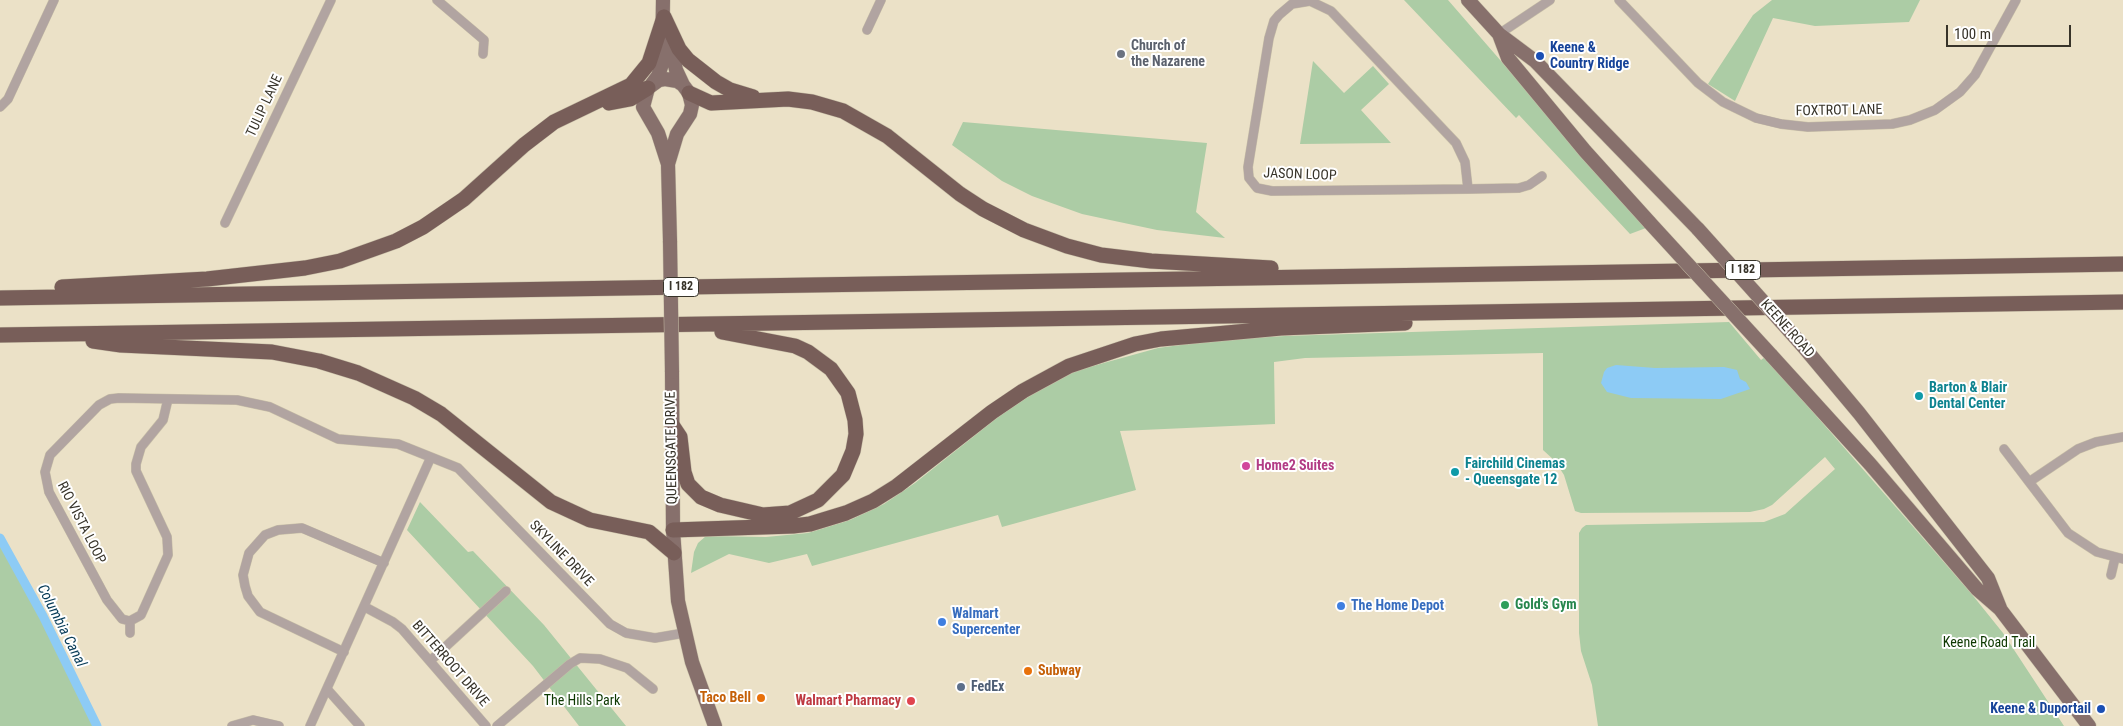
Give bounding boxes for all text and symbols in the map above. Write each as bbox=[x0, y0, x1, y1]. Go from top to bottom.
scale bar bbox=[1948, 15, 2073, 47]
text: 100 m bbox=[1954, 25, 1991, 43]
place label: Church of the Nazarene bbox=[1131, 38, 1205, 70]
place label: Keene & Country Ridge bbox=[1550, 40, 1629, 72]
marker: Church of the Nazarene bbox=[1115, 48, 1127, 60]
marker: Keene & Country Ridge bbox=[1534, 50, 1546, 62]
street label: TULIP LANE bbox=[243, 72, 287, 140]
street label: FOXTROT LANE bbox=[1796, 102, 1882, 120]
street label: JASON LOOP bbox=[1263, 165, 1337, 185]
road number: I 182 bbox=[1726, 260, 1760, 280]
road number: I 182 bbox=[664, 278, 698, 296]
street label: KEENE ROAD bbox=[1757, 297, 1817, 361]
place label: Barton & Blair Dental Center bbox=[1929, 380, 2007, 412]
marker: Barton & Blair Dental Center bbox=[1913, 390, 1925, 402]
street label: QUEENSGATE DRIVE bbox=[663, 391, 681, 505]
place label: Fairchild Cinemas - Queensgate 12 bbox=[1465, 456, 1565, 488]
place label: Home2 Suites bbox=[1256, 458, 1334, 474]
marker: Home2 Suites bbox=[1240, 460, 1252, 472]
marker: Fairchild Cinemas - Queensgate 12 bbox=[1449, 466, 1461, 478]
street label: RIO VISTA LOOP bbox=[53, 479, 109, 567]
street label: SKYLINE DRIVE bbox=[525, 518, 597, 590]
water label: Columbia Canal bbox=[32, 582, 90, 670]
place label: Gold's Gym bbox=[1515, 597, 1577, 613]
place label: The Home Depot bbox=[1351, 598, 1444, 614]
marker: Gold's Gym bbox=[1499, 599, 1511, 611]
marker: The Home Depot bbox=[1335, 600, 1347, 612]
place label: Walmart Supercenter bbox=[952, 606, 1020, 638]
marker: Walmart Supercenter bbox=[936, 616, 948, 628]
street label: BITTERROOT DRIVE bbox=[408, 618, 492, 710]
park label: Keene Road Trail bbox=[1943, 635, 2035, 651]
place label: Subway bbox=[1038, 663, 1081, 679]
marker: Subway bbox=[1022, 665, 1034, 677]
place label: FedEx bbox=[971, 679, 1004, 695]
marker: FedEx bbox=[955, 681, 967, 693]
place label: Taco Bell bbox=[700, 690, 751, 706]
marker: Taco Bell bbox=[755, 692, 767, 704]
park label: The Hills Park bbox=[544, 693, 620, 709]
place label: Walmart Pharmacy bbox=[795, 693, 901, 709]
marker: Walmart Pharmacy bbox=[905, 695, 917, 707]
place label: Keene & Duportail bbox=[1990, 701, 2091, 717]
marker: Keene & Duportail bbox=[2095, 703, 2107, 715]

